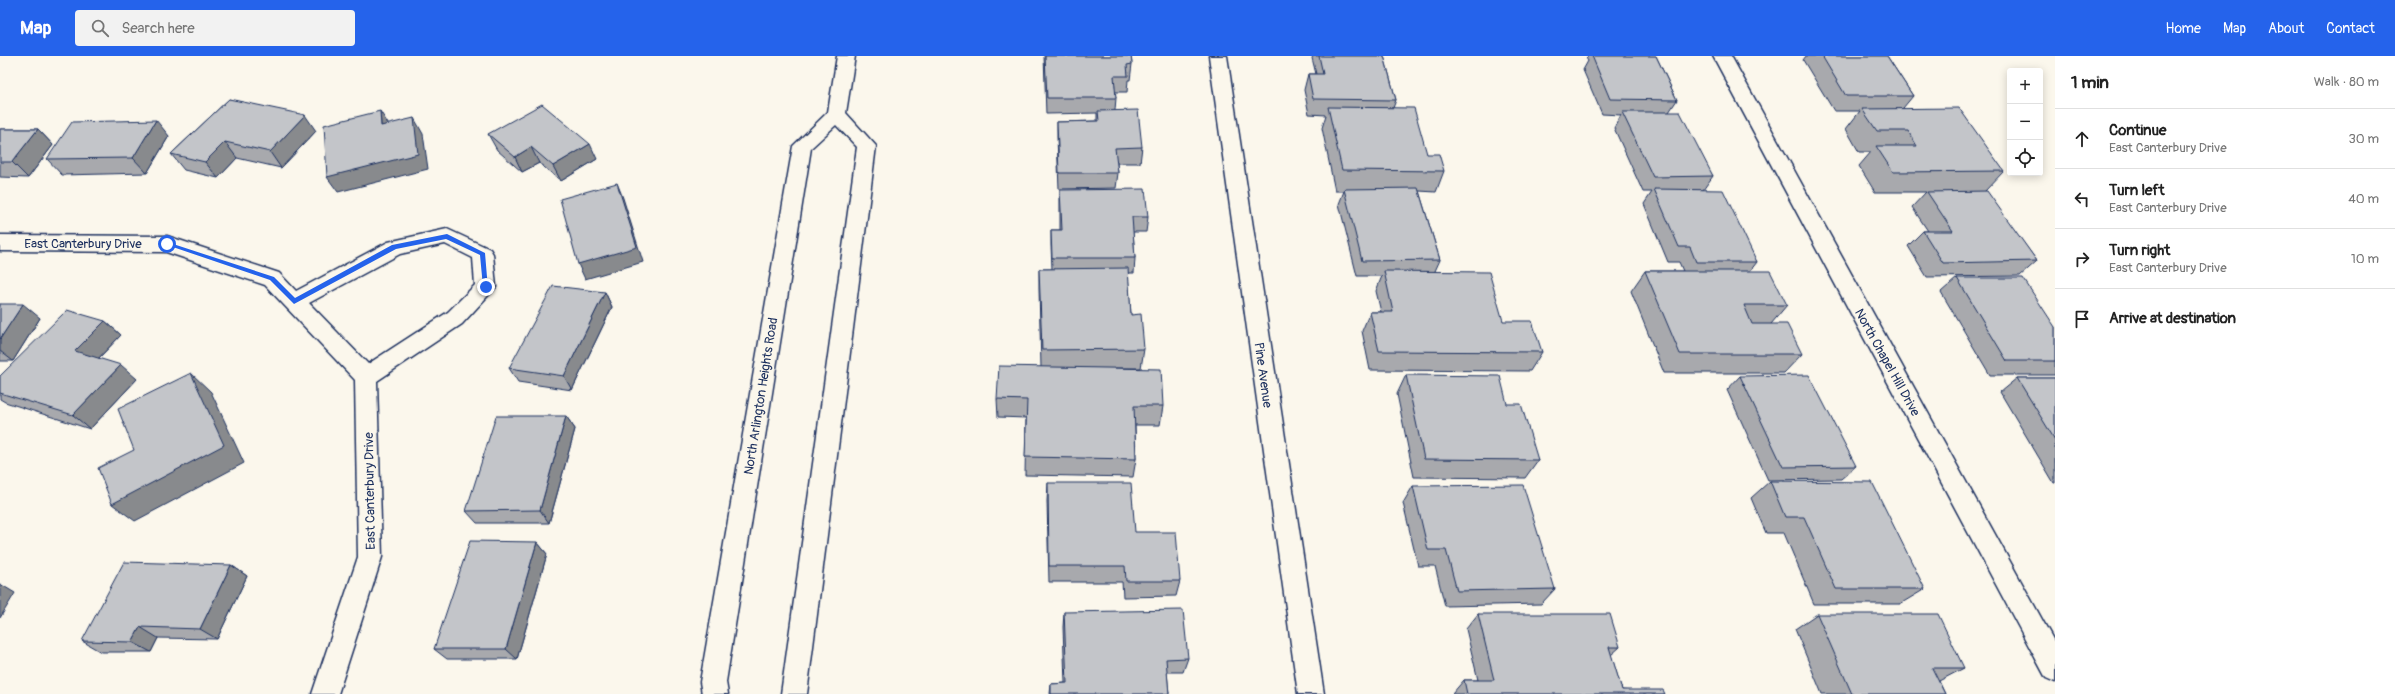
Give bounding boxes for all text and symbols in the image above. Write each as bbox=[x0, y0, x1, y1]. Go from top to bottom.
search box bbox=[75, 10, 355, 46]
text: Map bbox=[20, 16, 51, 40]
icon: search bbox=[89, 17, 111, 39]
text: Search here bbox=[121, 19, 195, 38]
text: Home bbox=[2166, 20, 2201, 37]
text: Map bbox=[2223, 20, 2246, 37]
text: About bbox=[2268, 20, 2304, 37]
text: Contact bbox=[2326, 20, 2375, 37]
map controls bbox=[2007, 68, 2043, 176]
button: + bbox=[2007, 68, 2043, 104]
text: 1 min bbox=[2071, 72, 2109, 93]
text: Walk · 80 m bbox=[2314, 74, 2379, 90]
button: − bbox=[2007, 104, 2043, 140]
text: Continue bbox=[2109, 121, 2167, 140]
icon: ahead bbox=[2071, 128, 2093, 150]
text: 30 m bbox=[2349, 131, 2379, 147]
button: locate bbox=[2007, 140, 2043, 176]
text: East Canterbury Drive bbox=[2109, 140, 2227, 156]
text: Turn left bbox=[2109, 181, 2165, 200]
icon: left bbox=[2071, 188, 2093, 210]
text: 40 m bbox=[2348, 191, 2379, 207]
text: East Canterbury Drive bbox=[2109, 200, 2227, 216]
route start bbox=[158, 235, 176, 253]
street label: East Canterbury Drive bbox=[24, 236, 142, 252]
text: Turn right bbox=[2109, 241, 2170, 260]
icon: right bbox=[2071, 248, 2093, 270]
text: 10 m bbox=[2351, 251, 2379, 267]
text: East Canterbury Drive bbox=[2109, 260, 2227, 276]
route end bbox=[477, 278, 495, 296]
street label: North Chapel Hill Drive bbox=[1851, 306, 1924, 420]
icon: arrive bbox=[2071, 308, 2093, 330]
text: Arrive at destination bbox=[2109, 309, 2236, 328]
street label: North Arlington Heights Road bbox=[741, 316, 781, 476]
street label: Pine Avenue bbox=[1251, 341, 1276, 409]
street label: East Canterbury Drive bbox=[361, 431, 379, 550]

